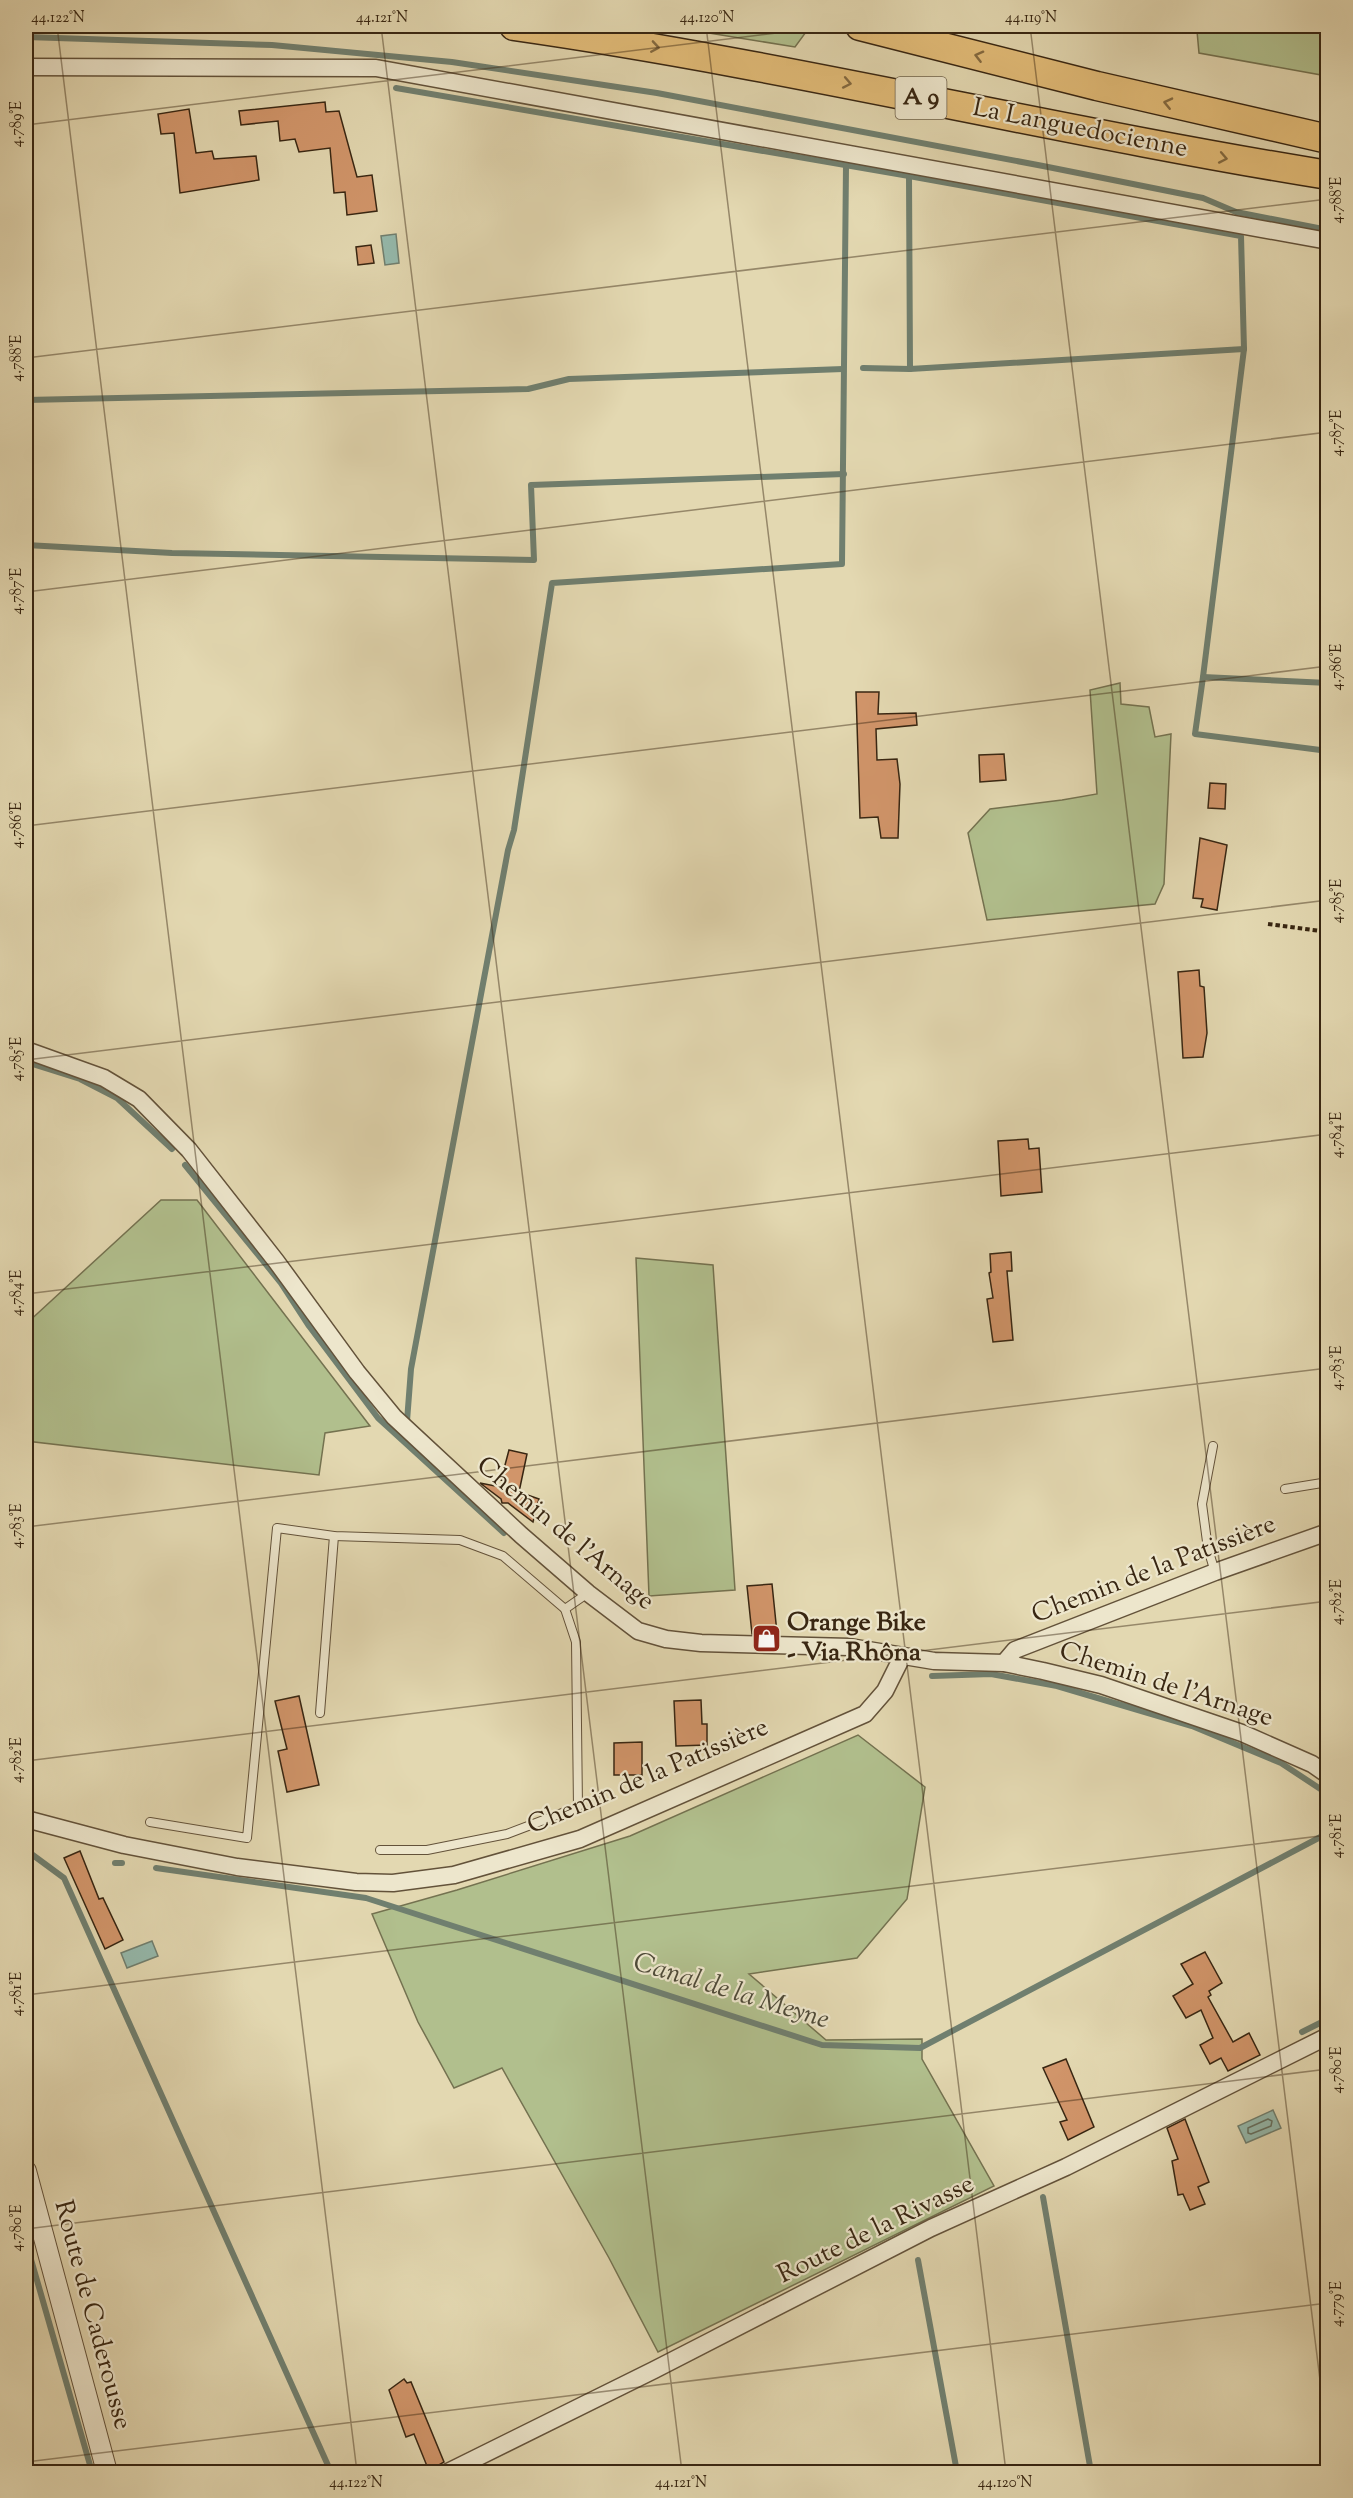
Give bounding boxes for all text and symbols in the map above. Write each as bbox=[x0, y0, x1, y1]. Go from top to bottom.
text: 44.122°N bbox=[31, 8, 85, 29]
text: 44.121°N bbox=[356, 8, 408, 29]
text: 44.120°N bbox=[680, 8, 734, 29]
text: 44.119°N bbox=[1005, 8, 1057, 29]
one-way arrow bbox=[650, 41, 659, 53]
one-way arrow bbox=[974, 50, 984, 63]
one-way arrow bbox=[841, 76, 851, 89]
road number: A 9 bbox=[896, 77, 946, 119]
street label: La Languedocienne bbox=[969, 90, 1191, 168]
one-way arrow bbox=[1163, 97, 1173, 110]
text: 4.789°E bbox=[7, 101, 28, 147]
one-way arrow bbox=[1218, 151, 1228, 164]
text: 4.788°E bbox=[1327, 177, 1348, 223]
text: 4.788°E bbox=[7, 335, 28, 381]
text: 4.787°E bbox=[1327, 410, 1348, 456]
text: 4.787°E bbox=[7, 568, 28, 614]
text: 4.786°E bbox=[1327, 644, 1348, 690]
text: 4.786°E bbox=[7, 802, 28, 848]
text: 4.785°E bbox=[1327, 879, 1348, 923]
text: 4.785°E bbox=[7, 1037, 28, 1081]
text: 4.784°E bbox=[1327, 1112, 1348, 1158]
text: 4.784°E bbox=[7, 1270, 28, 1316]
text: 4.783°E bbox=[1327, 1345, 1348, 1391]
street label: Chemin de l'Arnage bbox=[468, 1448, 662, 1620]
text: 4.783°E bbox=[7, 1503, 28, 1549]
street label: Chemin de la Patissière bbox=[1027, 1506, 1281, 1634]
text: 4.782°E bbox=[1327, 1579, 1348, 1625]
place label: Orange Bike - Via Rhôna bbox=[787, 1605, 926, 1672]
shop icon: Orange Bike - Via Rhôna bbox=[750, 1622, 782, 1654]
street label: Chemin de l'Arnage bbox=[1054, 1633, 1278, 1737]
street label: Chemin de la Patissière bbox=[522, 1709, 774, 1845]
text: 4.782°E bbox=[7, 1737, 28, 1783]
text: 4.781°E bbox=[1327, 1814, 1348, 1858]
water label: Canal de la Meyne bbox=[628, 1944, 834, 2040]
text: 4.781°E bbox=[7, 1972, 28, 2016]
text: 4.780°E bbox=[1327, 2047, 1348, 2093]
street label: Route de la Rivasse bbox=[771, 2166, 981, 2294]
street label: Route de Caderousse bbox=[44, 2196, 140, 2434]
text: 4.780°E bbox=[7, 2205, 28, 2251]
text: 4.779°E bbox=[1327, 2281, 1348, 2327]
text: 44.122°N bbox=[329, 2473, 383, 2494]
text: 44.121°N bbox=[655, 2473, 707, 2494]
text: 44.120°N bbox=[978, 2473, 1032, 2494]

